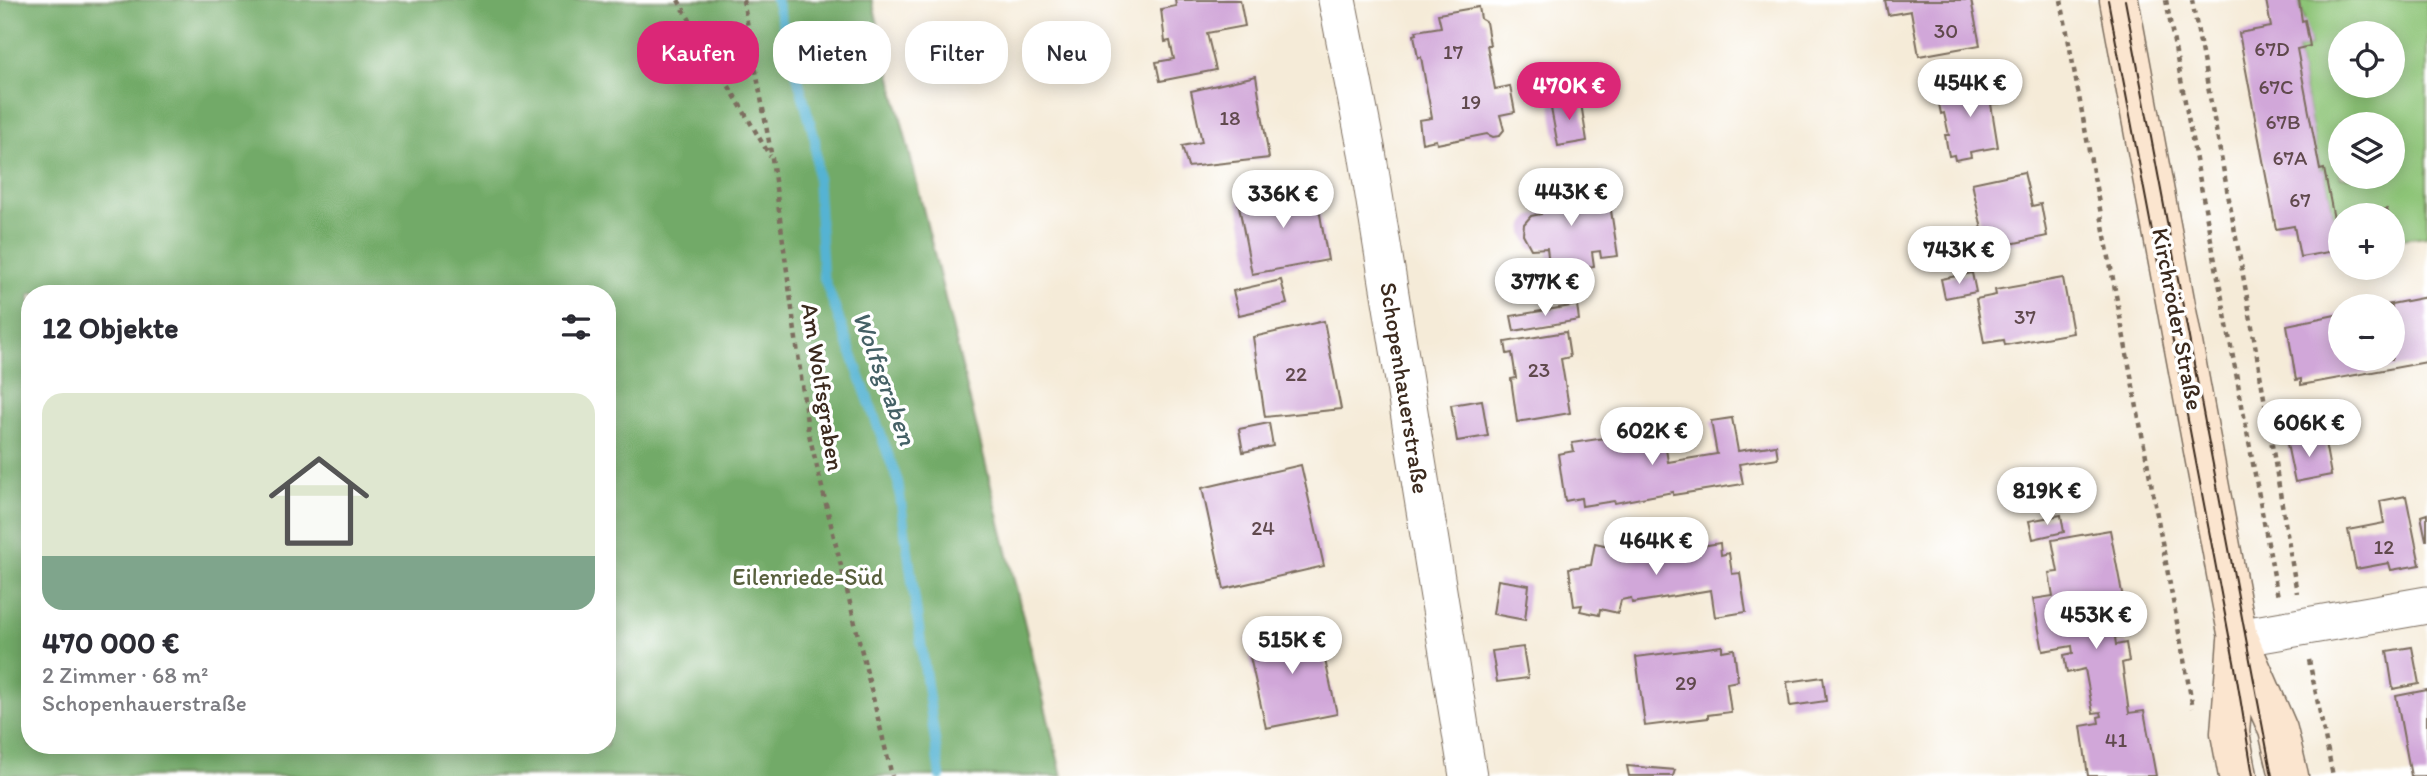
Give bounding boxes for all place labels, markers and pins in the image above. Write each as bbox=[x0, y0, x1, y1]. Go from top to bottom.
pin: 454K € bbox=[1913, 60, 2027, 119]
pin: 470K € bbox=[1512, 62, 1626, 122]
pin: 443K € bbox=[1514, 168, 1628, 228]
pin: 336K € bbox=[1226, 170, 1340, 230]
pin: 743K € bbox=[1902, 226, 2016, 286]
pin: 377K € bbox=[1488, 258, 1602, 318]
pin: 606K € bbox=[2252, 400, 2366, 459]
pin: 602K € bbox=[1595, 407, 1709, 467]
pin: 819K € bbox=[1990, 468, 2104, 527]
pin: 464K € bbox=[1599, 518, 1713, 577]
pin: 453K € bbox=[2039, 592, 2153, 651]
pin: 515K € bbox=[1235, 616, 1349, 676]

